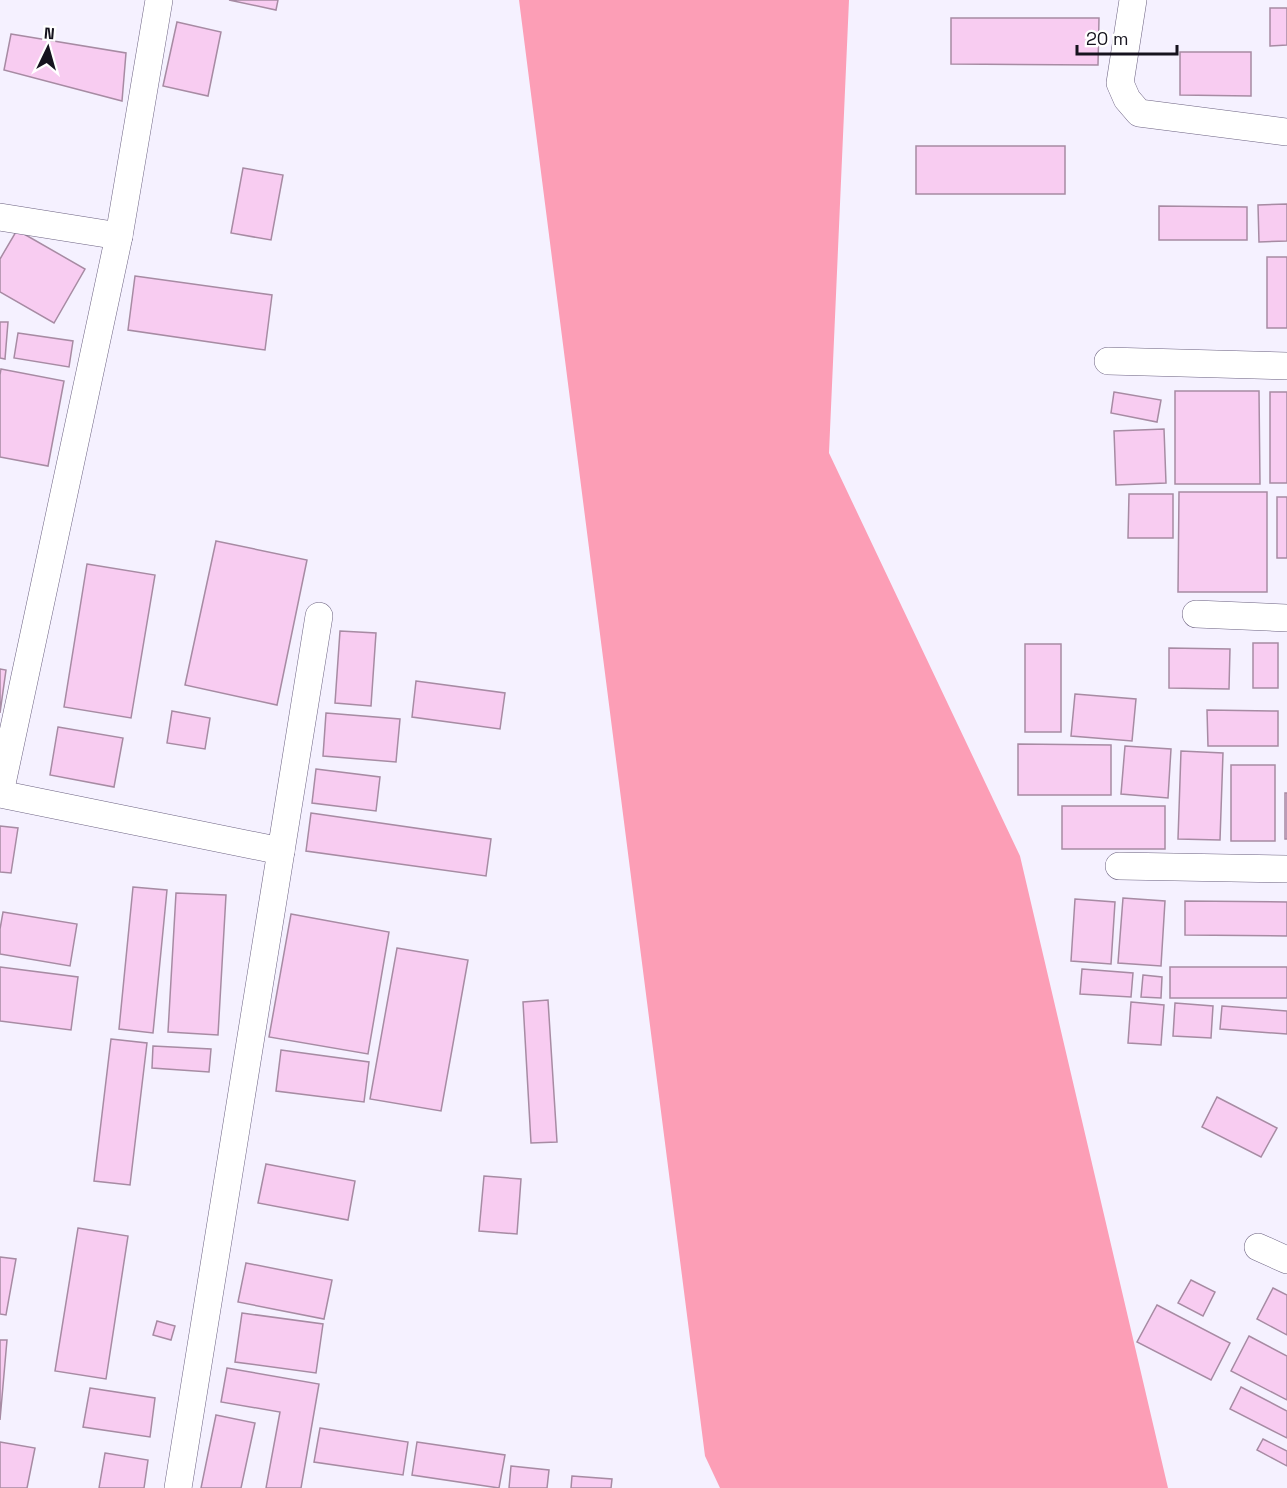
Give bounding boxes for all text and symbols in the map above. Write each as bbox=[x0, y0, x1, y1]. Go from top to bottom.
north arrow bbox=[18, 18, 78, 78]
scale bar bbox=[1077, 18, 1178, 56]
text: N bbox=[43, 23, 56, 44]
text: 20 m bbox=[1086, 27, 1129, 50]

